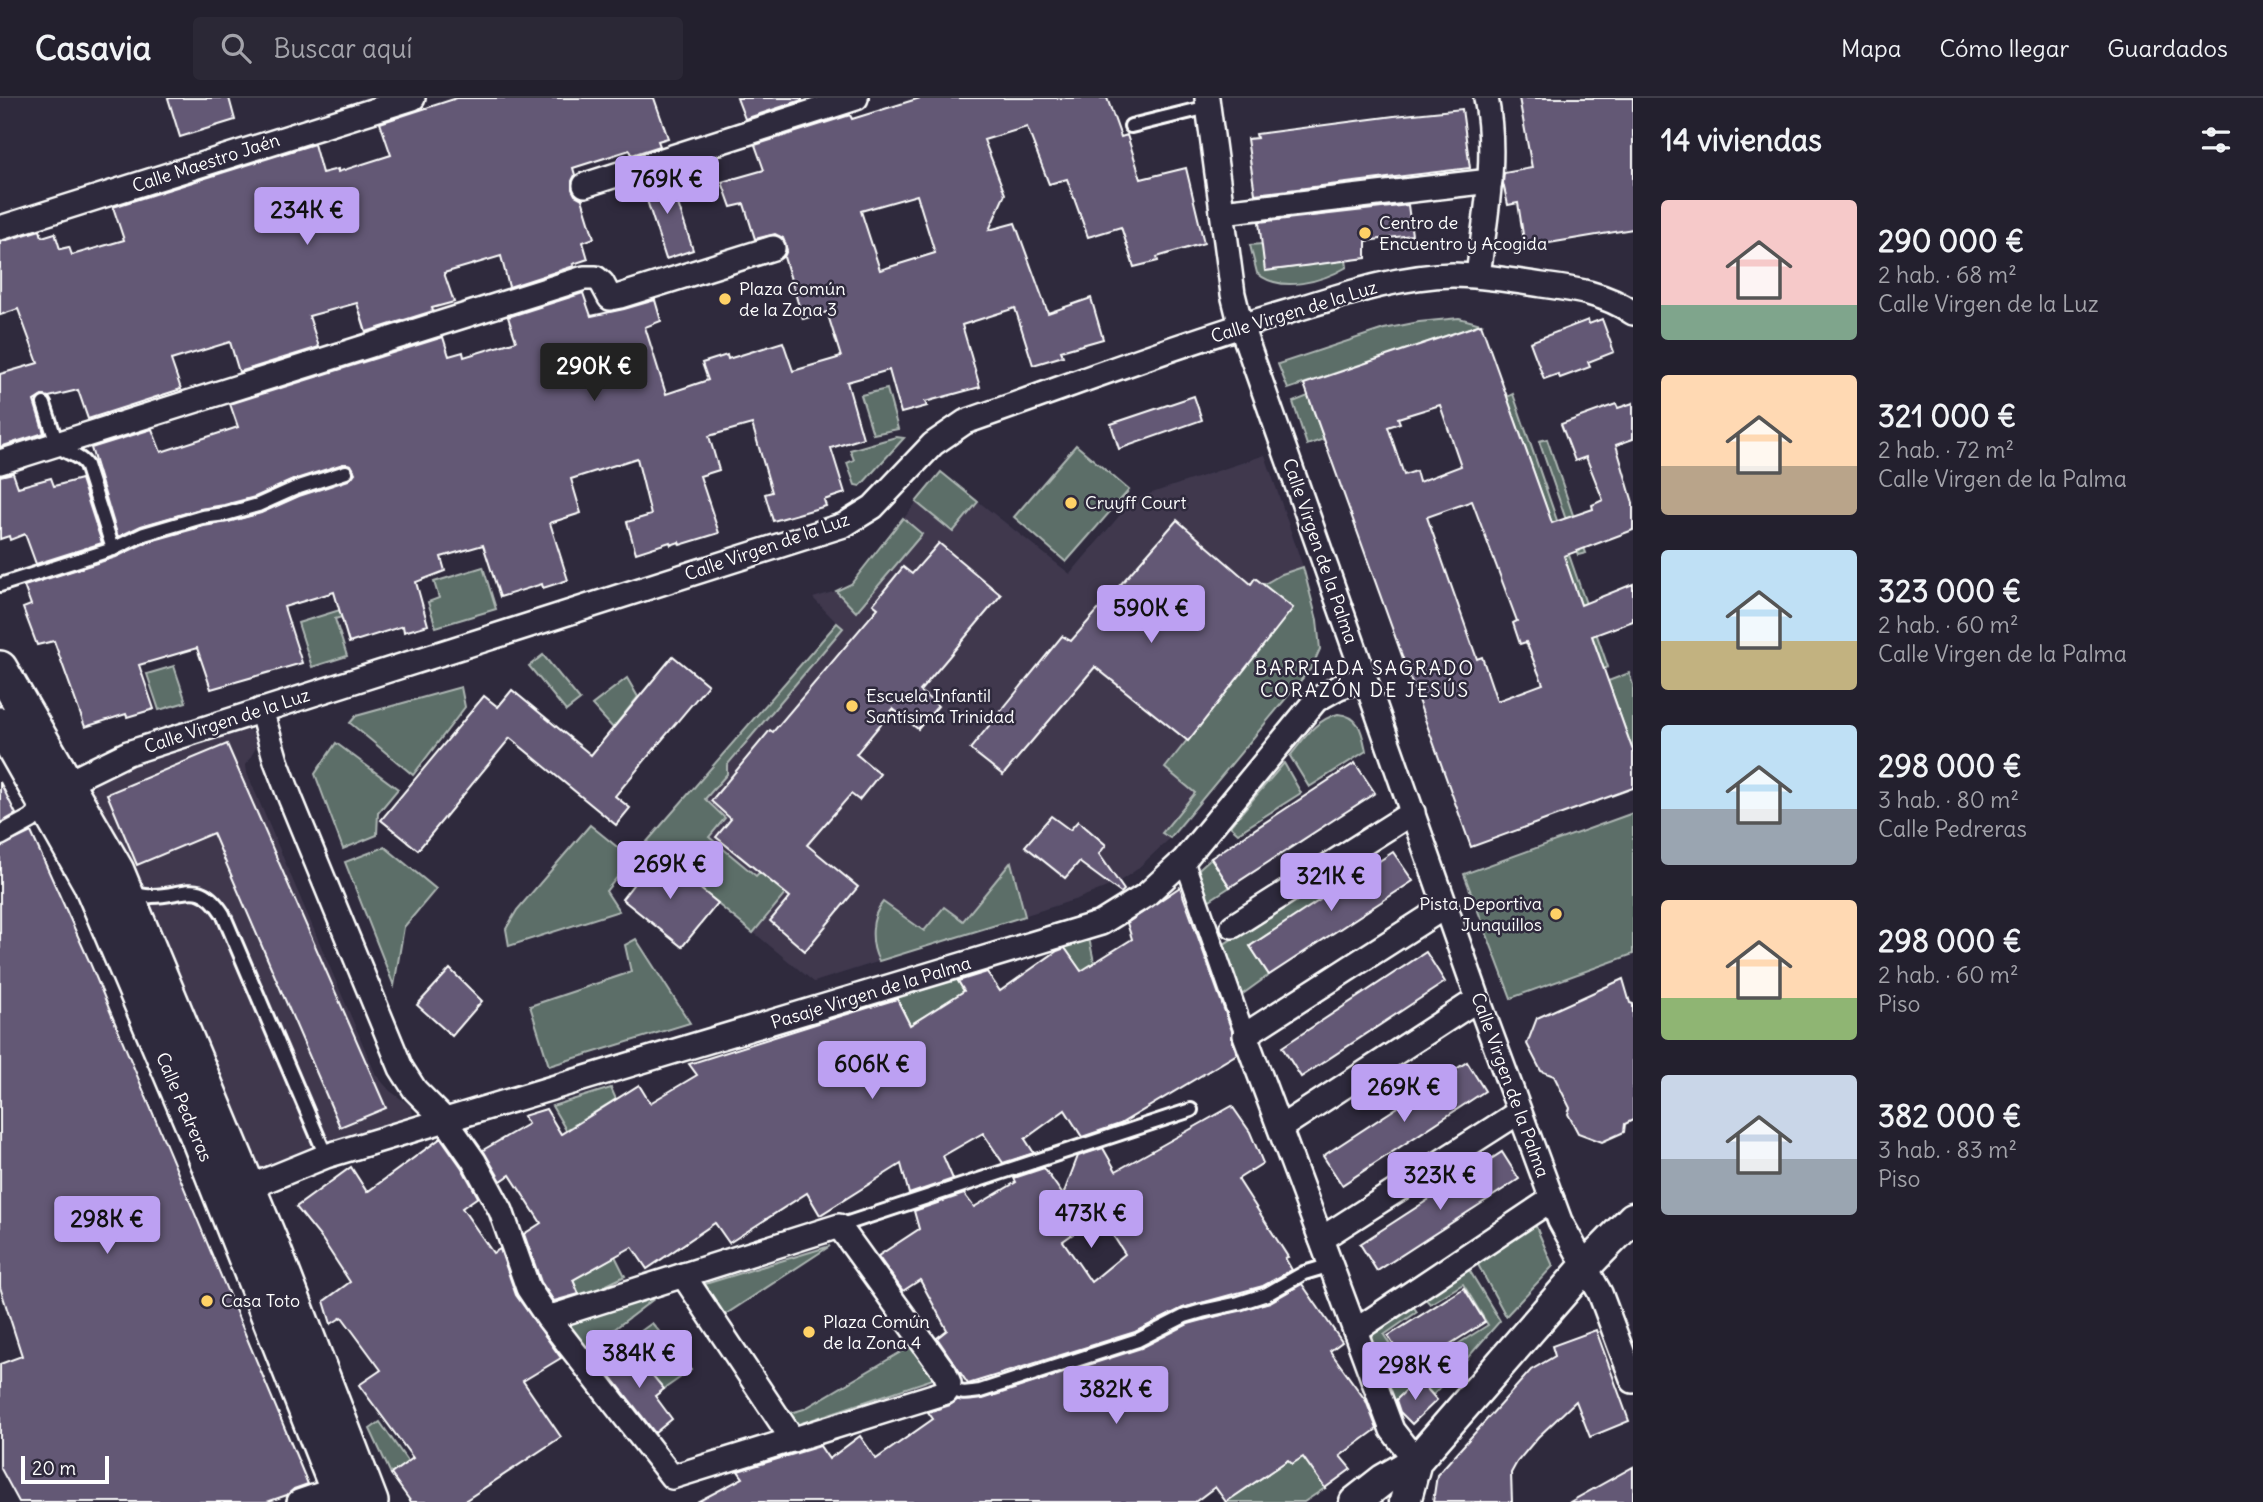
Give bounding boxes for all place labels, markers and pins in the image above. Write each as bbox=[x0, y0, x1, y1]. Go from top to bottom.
pin: 769K € bbox=[610, 156, 724, 216]
pin: 234K € bbox=[250, 188, 364, 247]
place label: Centro de Encuentro y Acogida bbox=[1379, 211, 1547, 255]
marker: Centro de Encuentro y Acogida bbox=[1357, 225, 1373, 241]
place label: Plaza Común de la Zona 3 bbox=[739, 277, 846, 321]
marker: Plaza Común de la Zona 3 bbox=[717, 291, 733, 307]
pin: 290K € bbox=[537, 344, 651, 403]
place label: Cruyff Court bbox=[1085, 491, 1186, 514]
marker: Cruyff Court bbox=[1063, 495, 1079, 511]
pin: 590K € bbox=[1094, 586, 1208, 645]
place label: Escuela Infantil Santísima Trinidad bbox=[866, 684, 1015, 728]
marker: Escuela Infantil Santísima Trinidad bbox=[844, 698, 860, 714]
pin: 269K € bbox=[613, 842, 727, 901]
pin: 321K € bbox=[1274, 854, 1388, 913]
place label: Pista Deportiva Junquillos bbox=[1419, 892, 1542, 936]
marker: Pista Deportiva Junquillos bbox=[1548, 906, 1564, 922]
pin: 606K € bbox=[815, 1042, 929, 1101]
pin: 269K € bbox=[1347, 1065, 1461, 1124]
pin: 323K € bbox=[1383, 1152, 1497, 1212]
pin: 473K € bbox=[1034, 1190, 1148, 1250]
pin: 298K € bbox=[50, 1196, 164, 1256]
place label: Casa Toto bbox=[221, 1289, 300, 1312]
marker: Casa Toto bbox=[199, 1293, 215, 1309]
place label: Plaza Común de la Zona 4 bbox=[823, 1310, 930, 1354]
marker: Plaza Común de la Zona 4 bbox=[801, 1324, 817, 1340]
pin: 384K € bbox=[582, 1330, 696, 1390]
pin: 298K € bbox=[1358, 1342, 1472, 1402]
pin: 382K € bbox=[1059, 1366, 1173, 1426]

